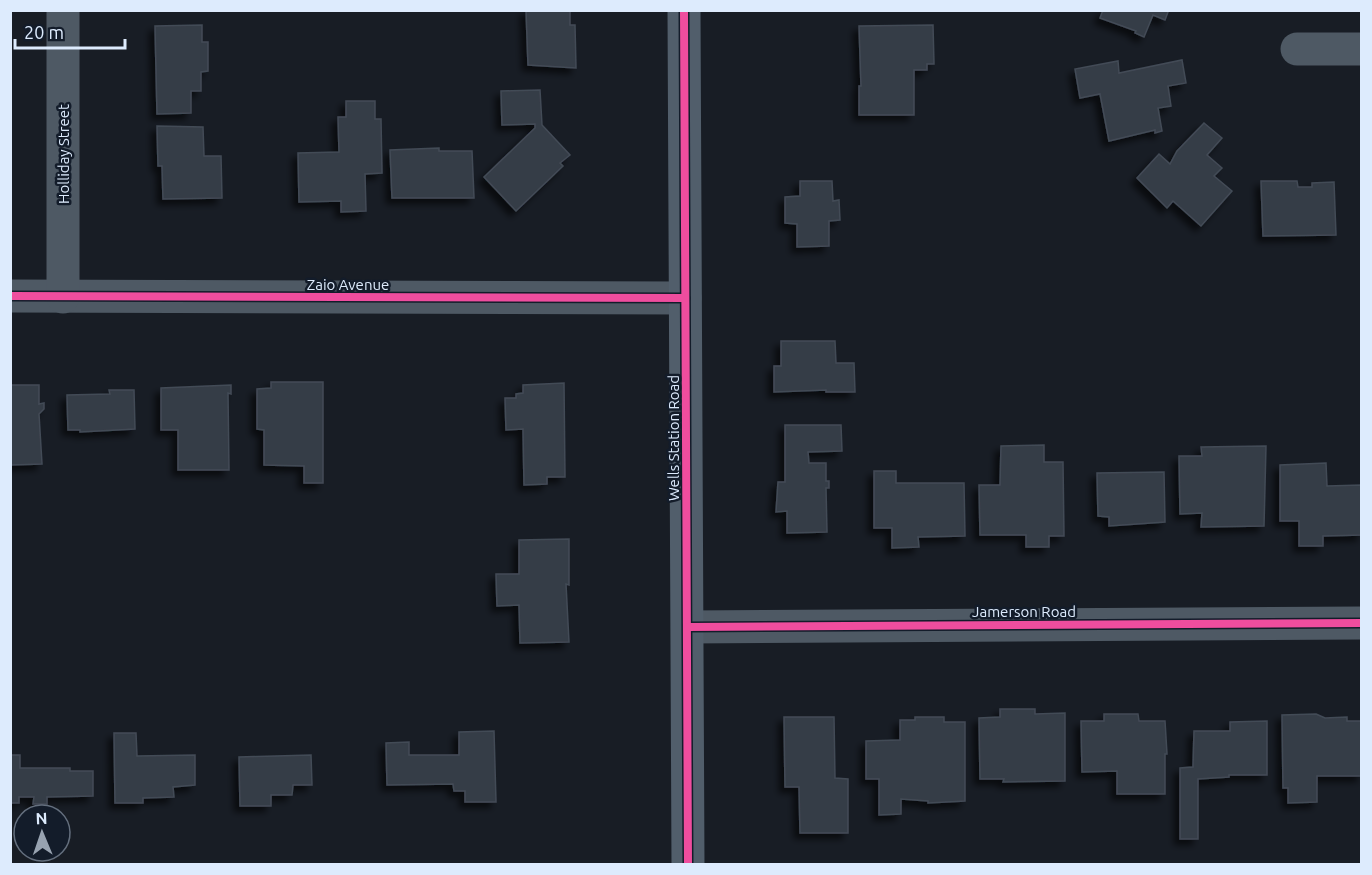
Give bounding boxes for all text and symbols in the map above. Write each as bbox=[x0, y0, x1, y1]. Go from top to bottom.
scale bar bbox=[15, 12, 124, 50]
text: 20 m bbox=[24, 22, 64, 42]
street label: Holliday Street bbox=[55, 104, 72, 204]
street label: Zaio Avenue bbox=[307, 276, 389, 293]
street label: Wells Station Road bbox=[665, 375, 682, 501]
street label: Jamerson Road bbox=[972, 603, 1076, 620]
north arrow bbox=[12, 803, 72, 863]
text: N bbox=[35, 809, 48, 827]

